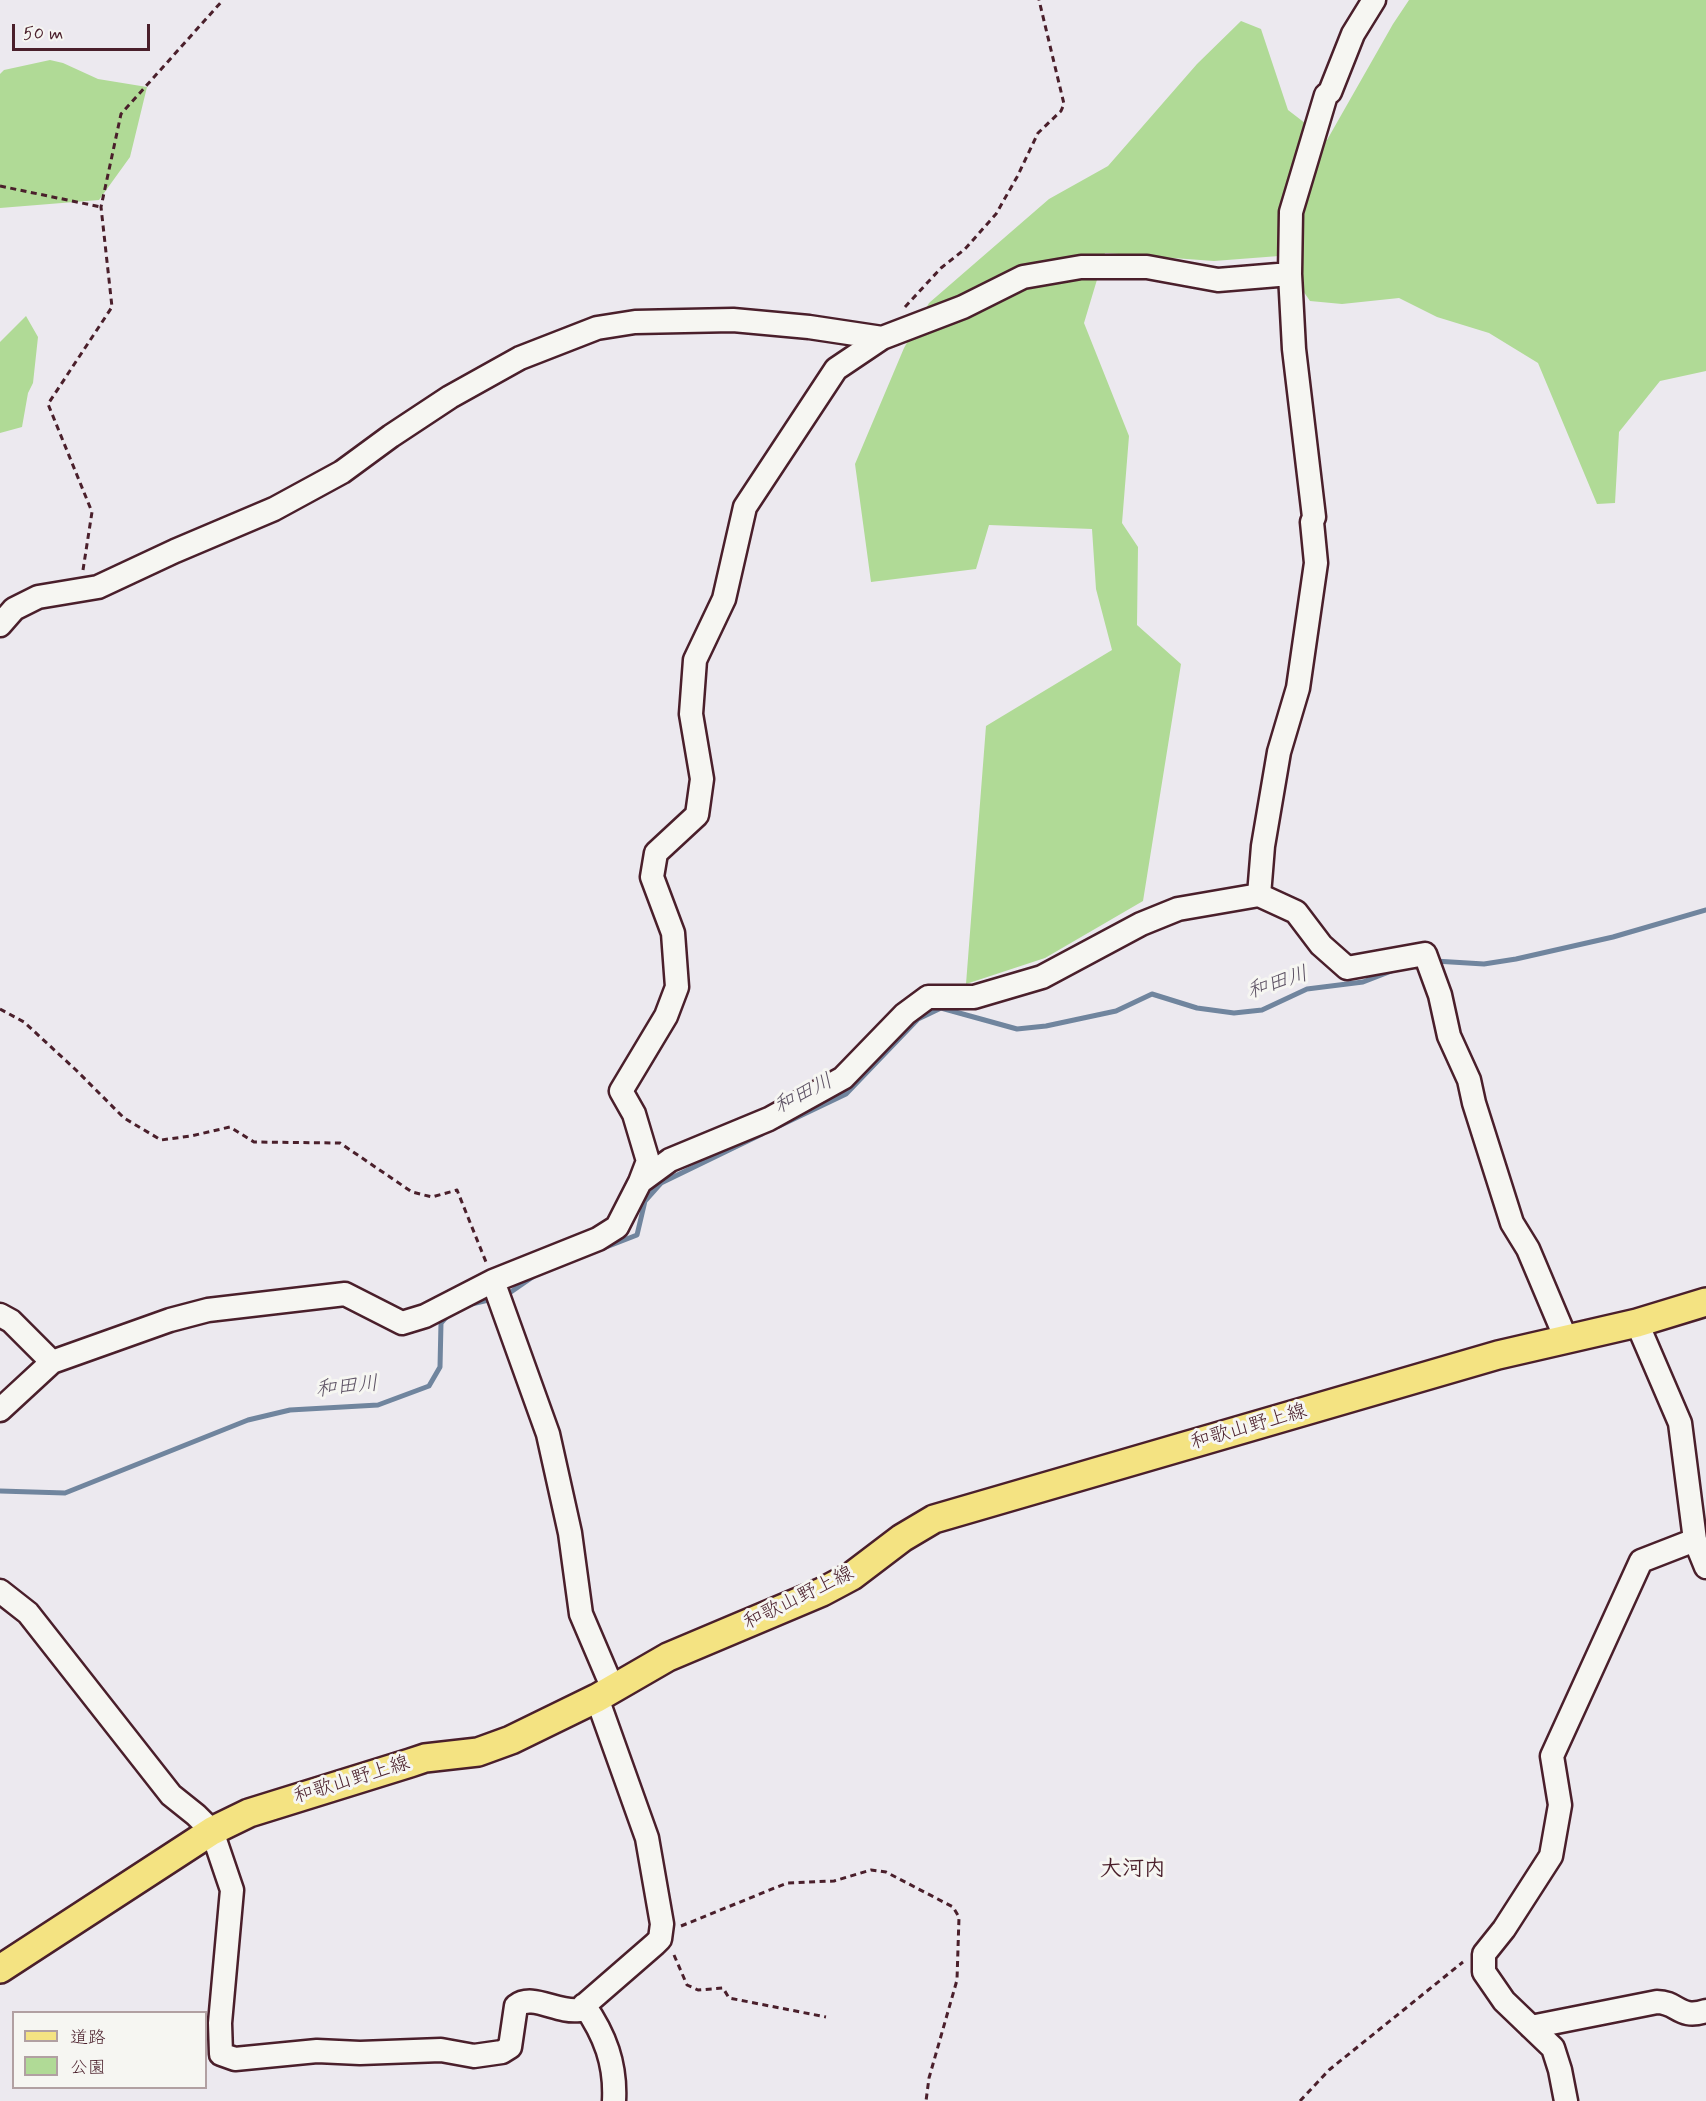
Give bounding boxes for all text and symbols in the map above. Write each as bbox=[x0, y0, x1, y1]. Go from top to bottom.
scale bar bbox=[15, 12, 153, 50]
text: 50 m bbox=[23, 22, 63, 46]
water label: 和田川 bbox=[1244, 962, 1312, 1006]
water label: 和田川 bbox=[770, 1069, 838, 1121]
water label: 和田川 bbox=[314, 1372, 380, 1404]
street label: 和歌山野上線 bbox=[1188, 1400, 1310, 1456]
street label: 和歌山野上線 bbox=[740, 1562, 858, 1636]
street label: 和歌山野上線 bbox=[291, 1752, 413, 1810]
district label: 大河内 bbox=[1100, 1857, 1166, 1883]
legend bbox=[12, 2011, 207, 2089]
text: 道路 bbox=[70, 2026, 106, 2050]
text: 公園 bbox=[70, 2056, 106, 2080]

